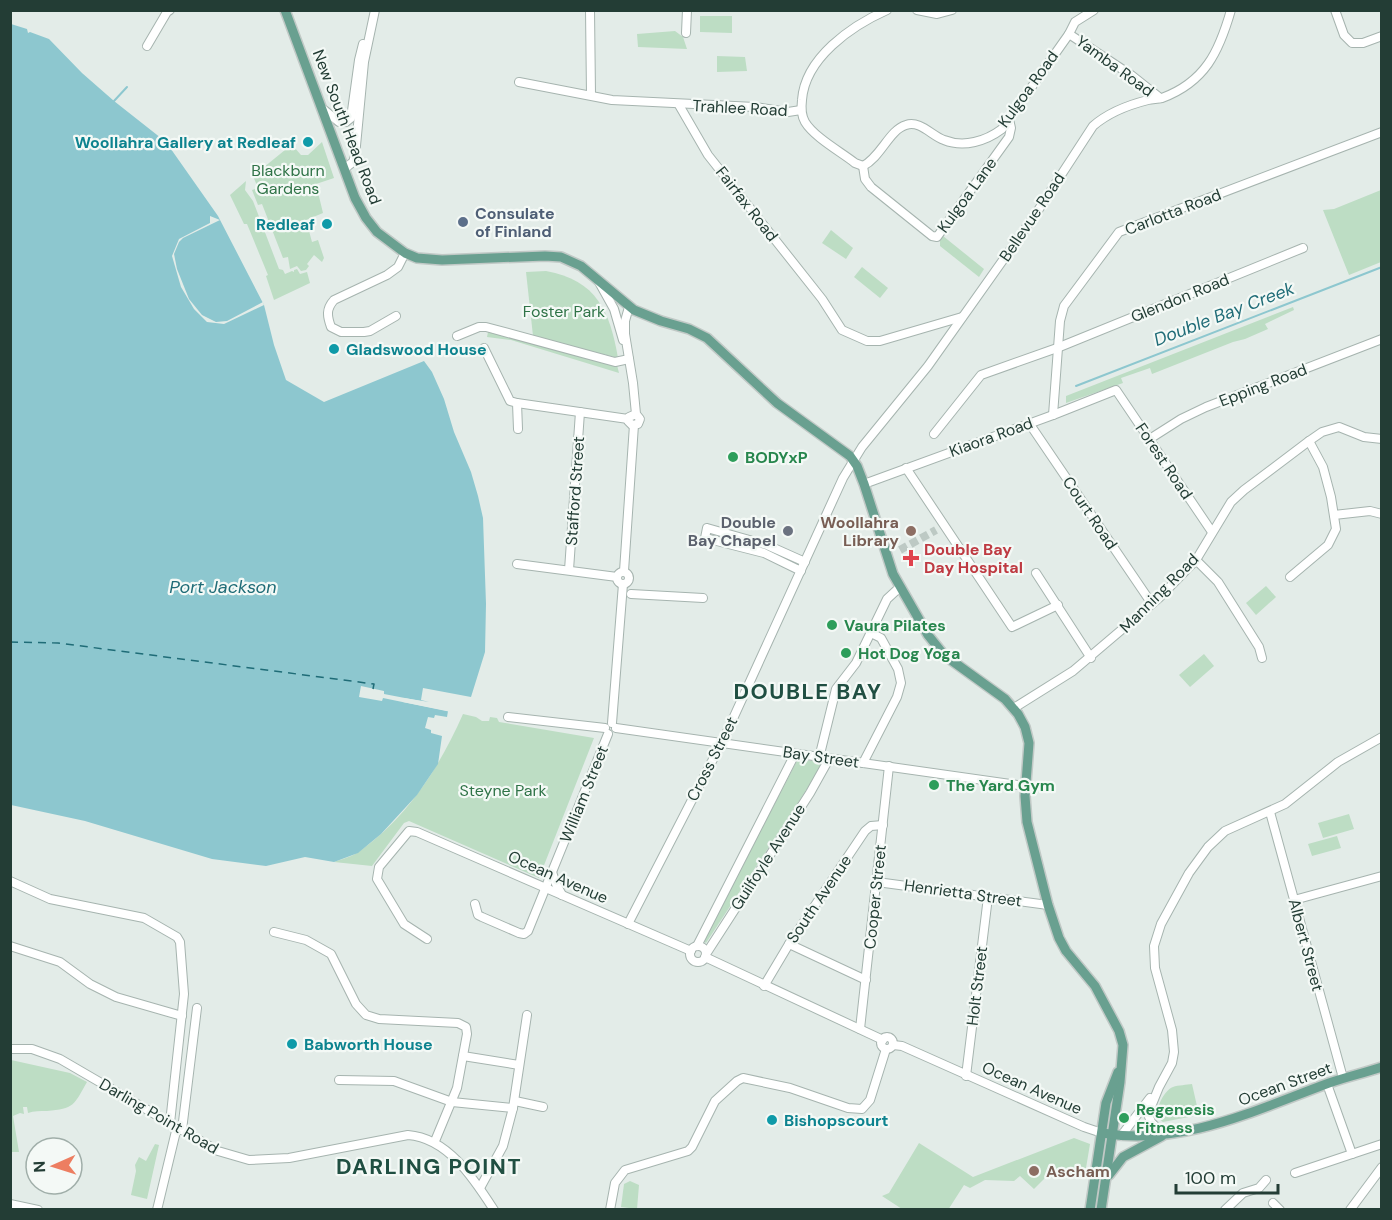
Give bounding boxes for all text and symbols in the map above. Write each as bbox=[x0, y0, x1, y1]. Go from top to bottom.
street label: Yamba Road bbox=[1072, 31, 1158, 101]
street label: Kulgoa Road bbox=[993, 46, 1063, 132]
street label: New South Head Road bbox=[308, 47, 386, 207]
street label: Trahlee Road bbox=[692, 95, 788, 121]
place label: Woollahra Gallery at Redleaf bbox=[75, 132, 296, 153]
marker: Woollahra Gallery at Redleaf bbox=[301, 135, 315, 149]
street label: Kulgoa Lane bbox=[933, 153, 1001, 237]
park label: Blackburn Gardens bbox=[251, 160, 325, 199]
street label: Fairfax Road bbox=[711, 162, 783, 246]
street label: Bellevue Road bbox=[995, 168, 1069, 266]
street label: Carlotta Road bbox=[1122, 184, 1224, 240]
place label: Consulate of Finland bbox=[475, 203, 555, 242]
place label: Redleaf bbox=[256, 214, 315, 235]
marker: Consulate of Finland bbox=[456, 215, 470, 229]
marker: Redleaf bbox=[320, 217, 334, 231]
street label: Glendon Road bbox=[1128, 269, 1232, 327]
water label: Double Bay Creek bbox=[1150, 276, 1298, 352]
park label: Foster Park bbox=[523, 301, 605, 322]
place label: Gladswood House bbox=[346, 339, 487, 360]
marker: Gladswood House bbox=[327, 342, 341, 356]
street label: Epping Road bbox=[1216, 359, 1310, 411]
street label: Kiaora Road bbox=[946, 412, 1036, 462]
street label: Forest Road bbox=[1131, 419, 1197, 503]
street label: Stafford Street bbox=[561, 436, 589, 546]
place label: BODYxP bbox=[745, 447, 808, 468]
marker: BODYxP bbox=[726, 450, 740, 464]
street label: Court Road bbox=[1058, 472, 1122, 554]
place label: Double Bay Chapel bbox=[688, 512, 776, 551]
place label: Woollahra Library bbox=[820, 512, 899, 551]
marker: Double Bay Chapel bbox=[781, 524, 795, 538]
marker: Woollahra Library bbox=[904, 524, 918, 538]
place label: Double Bay Day Hospital bbox=[924, 539, 1023, 578]
marker: Double Bay Day Hospital bbox=[902, 549, 920, 567]
street label: Manning Road bbox=[1115, 549, 1203, 637]
water label: Port Jackson bbox=[169, 575, 277, 599]
place label: Vaura Pilates bbox=[844, 615, 946, 636]
marker: Vaura Pilates bbox=[825, 618, 839, 632]
place label: Hot Dog Yoga bbox=[858, 643, 960, 664]
marker: Hot Dog Yoga bbox=[839, 646, 853, 660]
district label: DOUBLE BAY bbox=[734, 677, 882, 706]
street label: Cross Street bbox=[682, 713, 742, 805]
street label: Bay Street bbox=[782, 741, 860, 773]
street label: William Street bbox=[555, 742, 613, 846]
place label: The Yard Gym bbox=[946, 775, 1055, 796]
marker: The Yard Gym bbox=[927, 778, 941, 792]
park label: Steyne Park bbox=[459, 780, 547, 801]
street label: Guilfoyle Avenue bbox=[726, 800, 810, 914]
street label: Cooper Street bbox=[859, 844, 891, 950]
street label: Ocean Avenue bbox=[505, 846, 611, 908]
street label: South Avenue bbox=[782, 851, 856, 947]
street label: Henrietta Street bbox=[903, 874, 1023, 912]
street label: Albert Street bbox=[1284, 896, 1328, 994]
street label: Holt Street bbox=[962, 945, 992, 1027]
place label: Babworth House bbox=[304, 1034, 433, 1055]
marker: Babworth House bbox=[285, 1037, 299, 1051]
street label: Ocean Avenue bbox=[979, 1057, 1085, 1119]
street label: Ocean Street bbox=[1235, 1057, 1335, 1111]
street label: Darling Point Road bbox=[96, 1073, 222, 1159]
place label: Regenesis Fitness bbox=[1136, 1099, 1215, 1138]
place label: Bishopscourt bbox=[784, 1110, 889, 1131]
marker: Regenesis Fitness bbox=[1117, 1111, 1131, 1125]
marker: Bishopscourt bbox=[765, 1113, 779, 1127]
north arrow bbox=[24, 1136, 84, 1196]
district label: DARLING POINT bbox=[336, 1152, 522, 1181]
scale bar bbox=[1176, 1157, 1278, 1195]
text: N bbox=[29, 1160, 50, 1173]
place label: Ascham bbox=[1046, 1161, 1110, 1182]
marker: Ascham bbox=[1027, 1164, 1041, 1178]
text: 100 m bbox=[1185, 1166, 1236, 1190]

